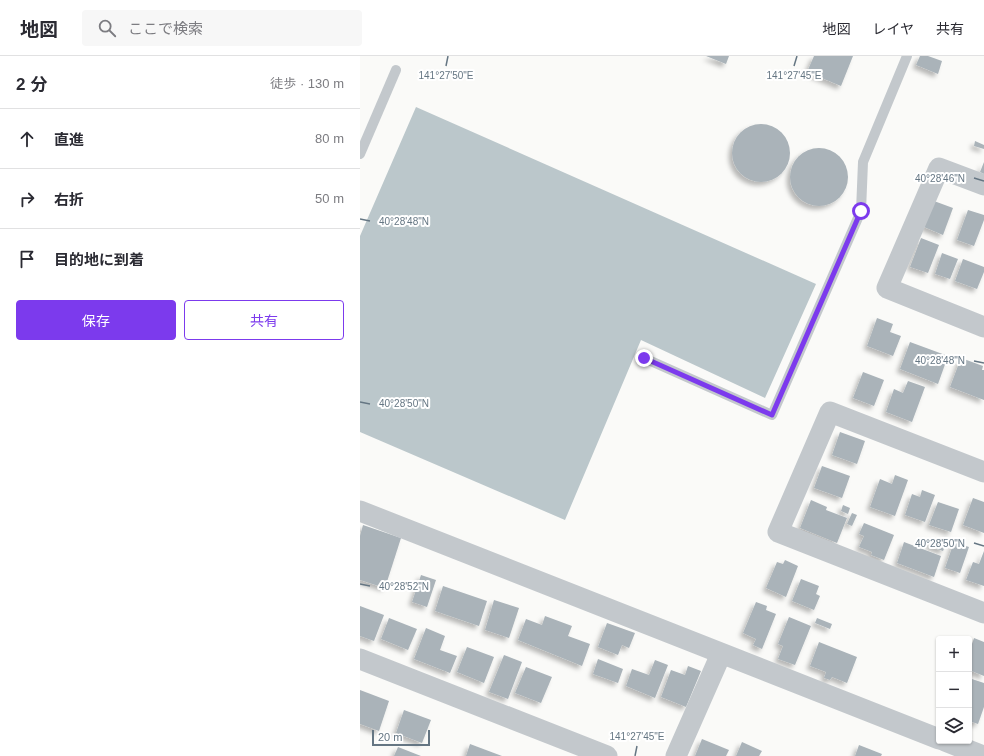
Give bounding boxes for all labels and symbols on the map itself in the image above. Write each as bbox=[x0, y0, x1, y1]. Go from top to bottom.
text: 141°27'50"E bbox=[418, 70, 474, 81]
text: 141°27'45"E bbox=[766, 70, 822, 81]
text: 40°28'46"N bbox=[915, 173, 965, 184]
route start bbox=[852, 202, 870, 220]
text: 40°28'48"N bbox=[379, 216, 429, 227]
route end bbox=[635, 349, 653, 367]
text: 40°28'48"N bbox=[915, 355, 965, 366]
text: 40°28'50"N bbox=[379, 398, 429, 409]
text: 40°28'50"N bbox=[915, 538, 965, 549]
text: 40°28'52"N bbox=[379, 581, 429, 592]
scale bar bbox=[372, 728, 430, 747]
text: 141°27'45"E bbox=[609, 731, 665, 742]

